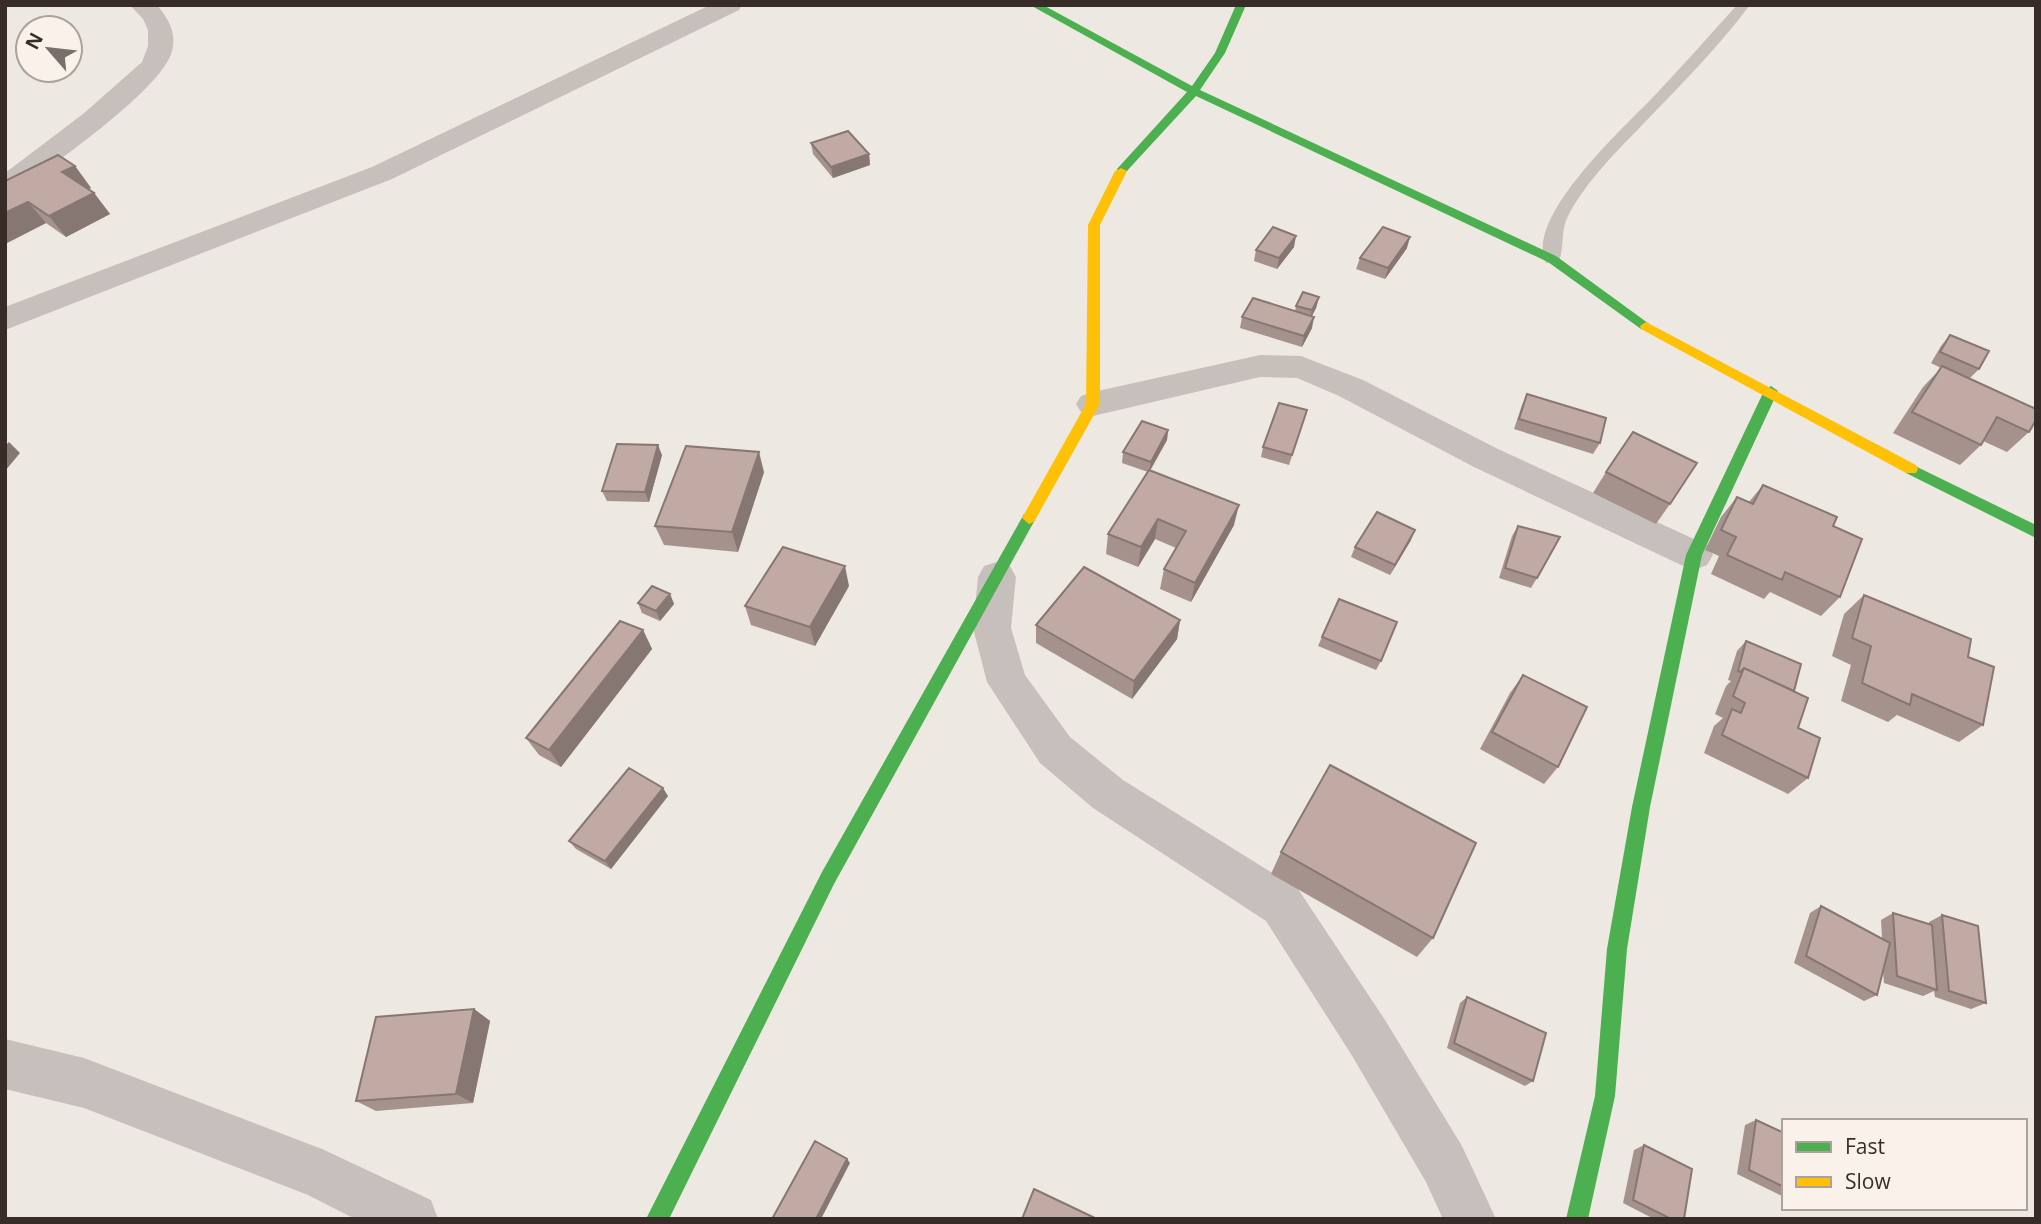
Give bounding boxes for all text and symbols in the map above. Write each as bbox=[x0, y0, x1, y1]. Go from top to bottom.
north arrow bbox=[14, 14, 84, 84]
text: N bbox=[19, 28, 49, 54]
legend bbox=[1782, 1119, 2027, 1210]
text: Fast bbox=[1845, 1132, 1885, 1160]
text: Slow bbox=[1845, 1167, 1891, 1195]

